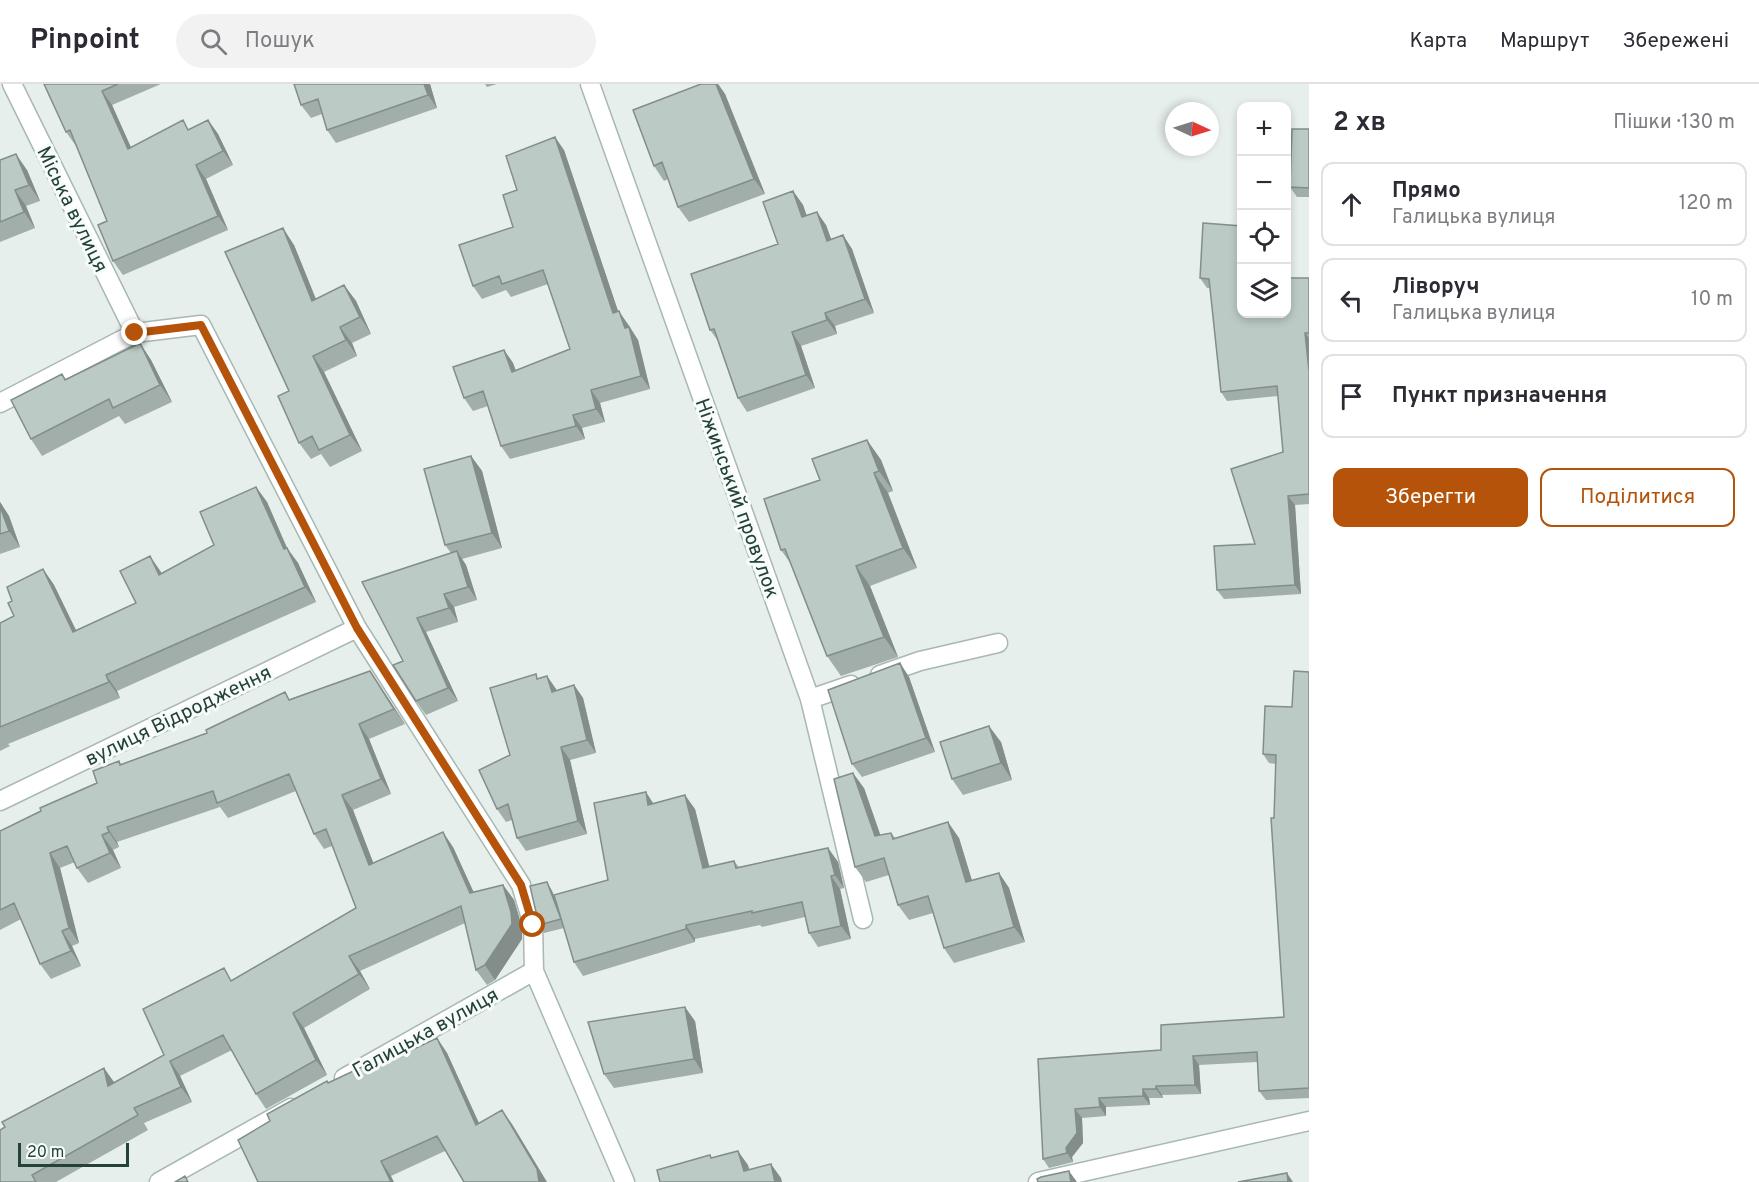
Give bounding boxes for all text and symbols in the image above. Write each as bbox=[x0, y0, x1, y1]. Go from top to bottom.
search box bbox=[176, 14, 596, 68]
text: Pinpoint bbox=[30, 23, 140, 59]
icon: search bbox=[197, 25, 230, 58]
text: Пошук bbox=[245, 28, 315, 55]
text: Карта bbox=[1410, 28, 1467, 55]
text: Маршрут bbox=[1500, 28, 1589, 55]
text: Збережені bbox=[1622, 28, 1729, 55]
north arrow bbox=[1165, 102, 1219, 156]
map controls bbox=[1237, 102, 1291, 318]
button: + bbox=[1237, 102, 1291, 156]
text: 2 хв bbox=[1333, 107, 1386, 140]
text: Пішки · 130 m bbox=[1613, 110, 1735, 136]
street label: Міська вулиця bbox=[29, 143, 113, 277]
button: − bbox=[1237, 156, 1291, 210]
text: Прямо bbox=[1392, 178, 1461, 205]
icon: ahead bbox=[1335, 188, 1368, 221]
text: 120 m bbox=[1679, 191, 1733, 217]
text: Галицька вулиця bbox=[1392, 205, 1556, 231]
button: locate bbox=[1237, 210, 1291, 264]
button: layers bbox=[1237, 264, 1291, 318]
text: Ліворуч bbox=[1392, 274, 1480, 301]
icon: left bbox=[1335, 284, 1368, 317]
text: 10 m bbox=[1691, 287, 1733, 313]
text: Галицька вулиця bbox=[1392, 301, 1556, 327]
route end bbox=[121, 319, 147, 345]
icon: arrive bbox=[1335, 380, 1368, 413]
text: Пункт призначення bbox=[1392, 383, 1607, 410]
street label: Ніжинський провулок bbox=[688, 395, 784, 602]
button: Зберегти bbox=[1333, 468, 1528, 527]
button: Поділитися bbox=[1540, 468, 1735, 527]
street label: вулиця Відродження bbox=[81, 660, 276, 773]
route start bbox=[519, 911, 545, 937]
street label: Галицька вулиця bbox=[348, 983, 504, 1085]
scale bar bbox=[18, 1140, 129, 1168]
text: 20 m bbox=[27, 1143, 64, 1163]

